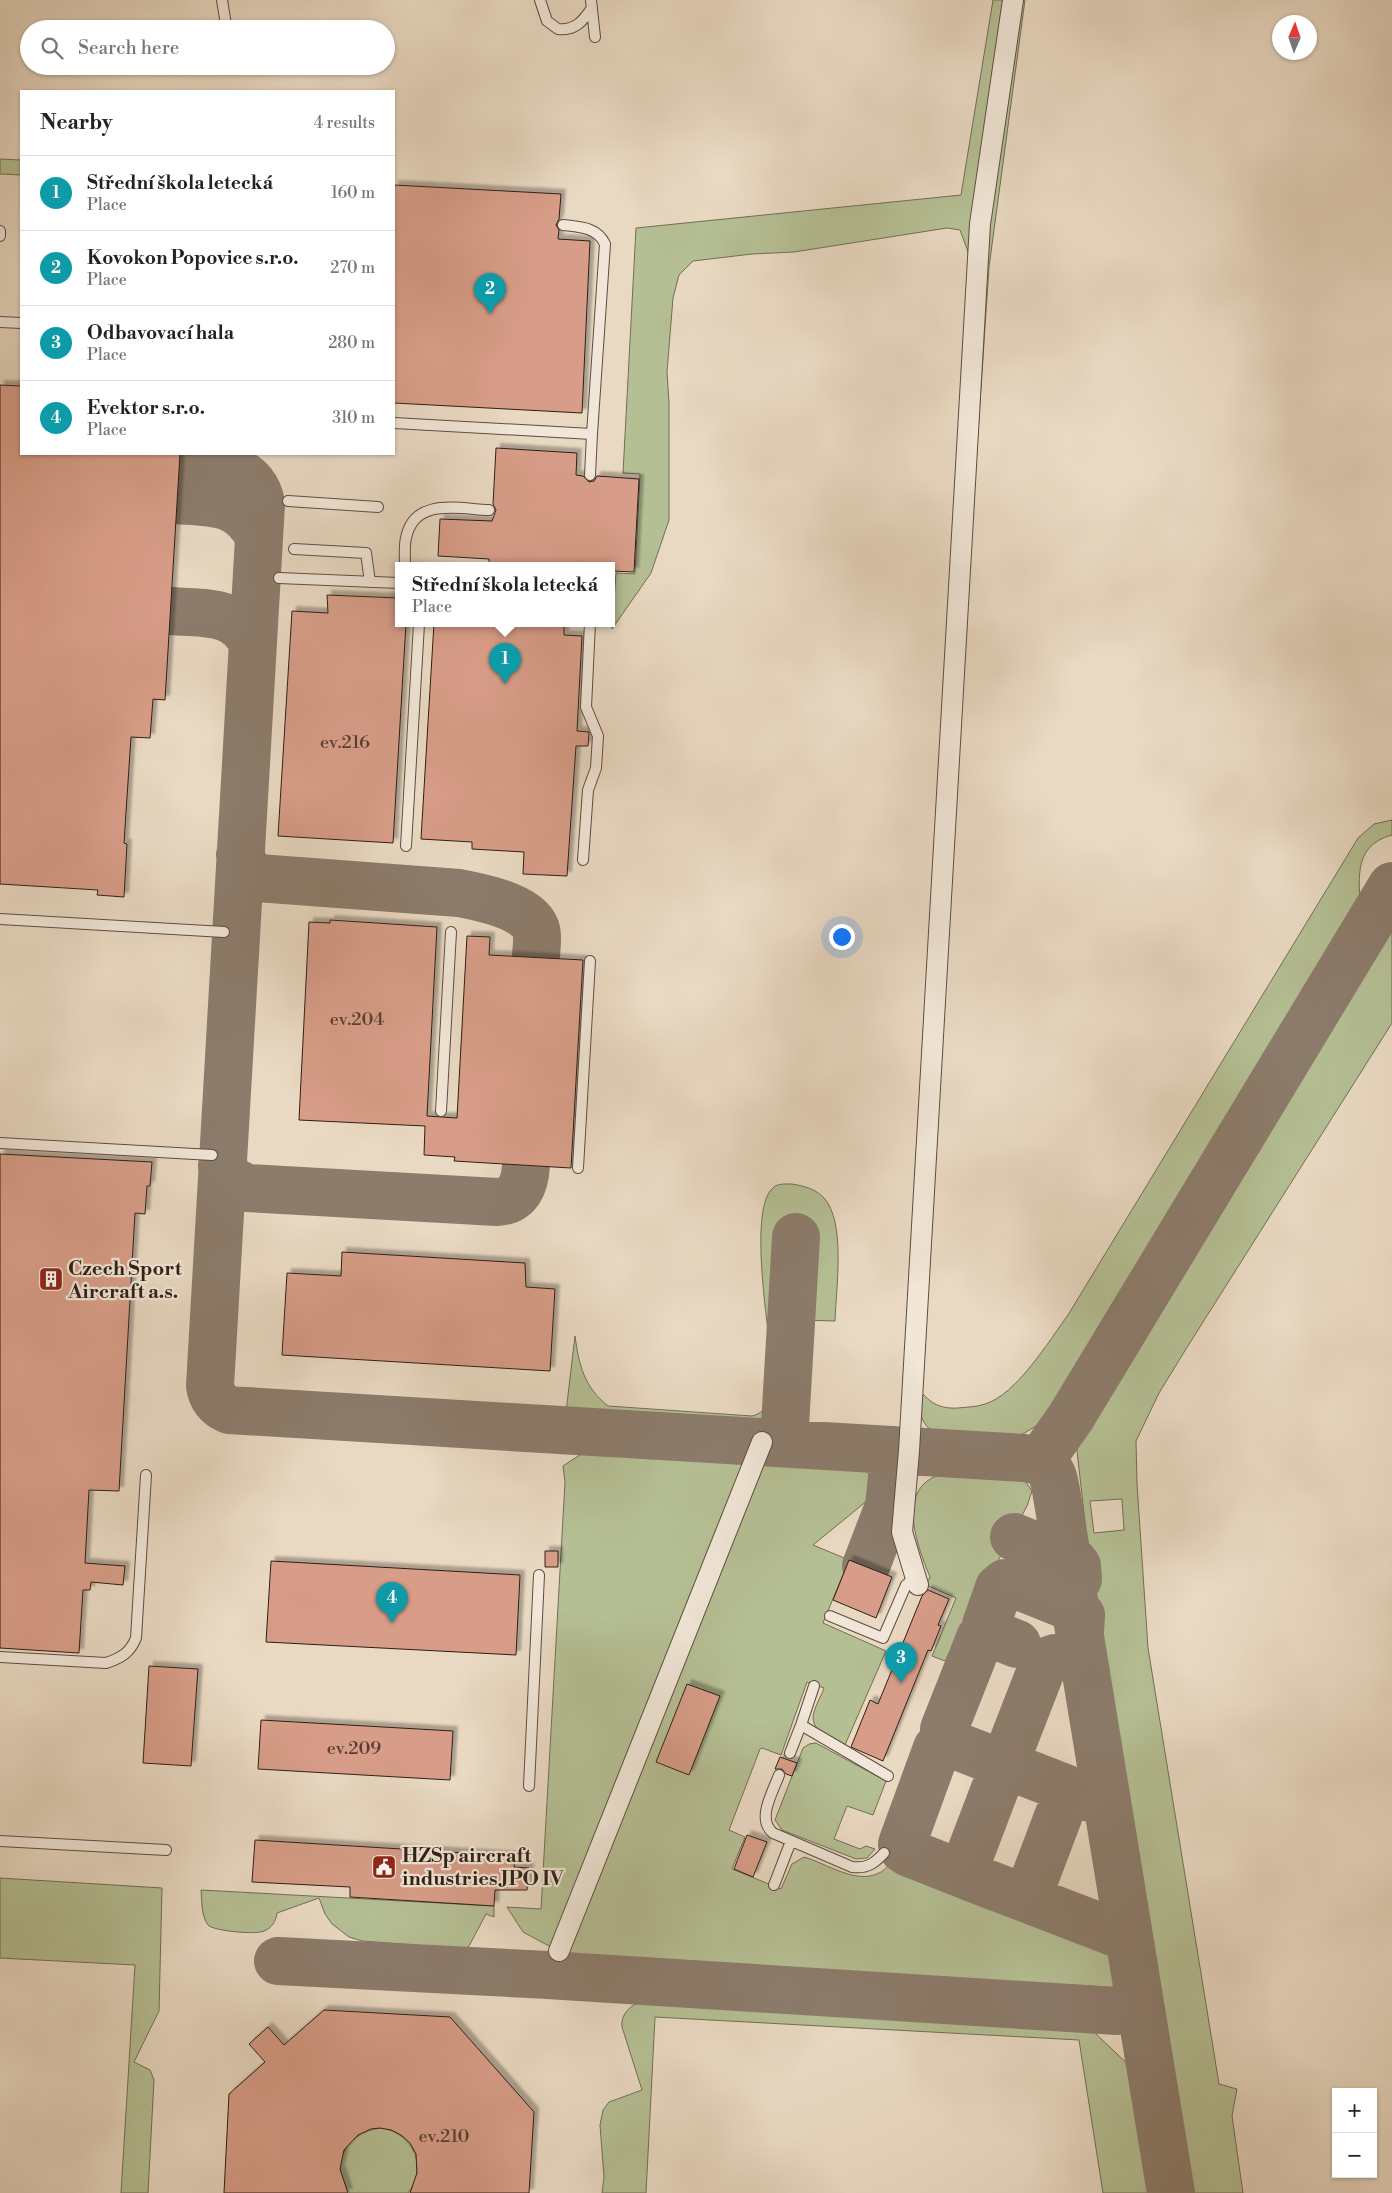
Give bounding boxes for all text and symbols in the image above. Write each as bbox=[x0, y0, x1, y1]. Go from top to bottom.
north arrow bbox=[1272, 15, 1317, 60]
search box bbox=[20, 20, 395, 75]
icon: search bbox=[38, 34, 66, 62]
text: Search here bbox=[78, 36, 179, 60]
text: Nearby bbox=[40, 110, 113, 136]
text: 4 results bbox=[314, 113, 375, 133]
text: Střední škola letecká bbox=[87, 171, 273, 195]
text: 1 bbox=[52, 183, 60, 203]
text: 160 m bbox=[331, 183, 375, 203]
text: Place bbox=[87, 195, 127, 215]
text: Kovokon Popovice s.r.o. bbox=[87, 246, 299, 270]
text: 2 bbox=[51, 258, 61, 278]
text: 270 m bbox=[330, 258, 375, 278]
text: Place bbox=[87, 270, 127, 290]
pin: 2 bbox=[474, 273, 506, 314]
text: Odbavovací hala bbox=[87, 321, 234, 345]
text: 3 bbox=[51, 333, 61, 353]
text: 280 m bbox=[328, 333, 375, 353]
text: Place bbox=[87, 345, 127, 365]
text: Evektor s.r.o. bbox=[87, 396, 205, 420]
text: 4 bbox=[51, 408, 61, 428]
text: 310 m bbox=[332, 408, 375, 428]
text: Place bbox=[87, 420, 127, 440]
popup bbox=[395, 562, 615, 627]
text: Střední škola letecká bbox=[412, 573, 598, 597]
text: Place bbox=[412, 597, 452, 617]
pin: 1 bbox=[489, 643, 521, 684]
house number: ev.216 bbox=[320, 731, 370, 754]
your location bbox=[829, 924, 855, 950]
house number: ev.204 bbox=[330, 1008, 384, 1031]
place label: Czech Sport Aircraft a.s. bbox=[67, 1257, 183, 1305]
building icon: Czech Sport Aircraft a.s. bbox=[38, 1266, 64, 1292]
pin: 4 bbox=[376, 1582, 408, 1623]
pin: 3 bbox=[885, 1642, 917, 1683]
house number: ev.209 bbox=[327, 1737, 381, 1760]
place label: HZSp aircraft industries JPO IV bbox=[402, 1844, 564, 1892]
public building icon: HZSp aircraft industries JPO IV bbox=[371, 1854, 397, 1880]
map controls bbox=[1332, 2088, 1377, 2178]
button: + bbox=[1332, 2088, 1377, 2133]
house number: ev.210 bbox=[419, 2125, 470, 2148]
button: − bbox=[1332, 2133, 1377, 2178]

